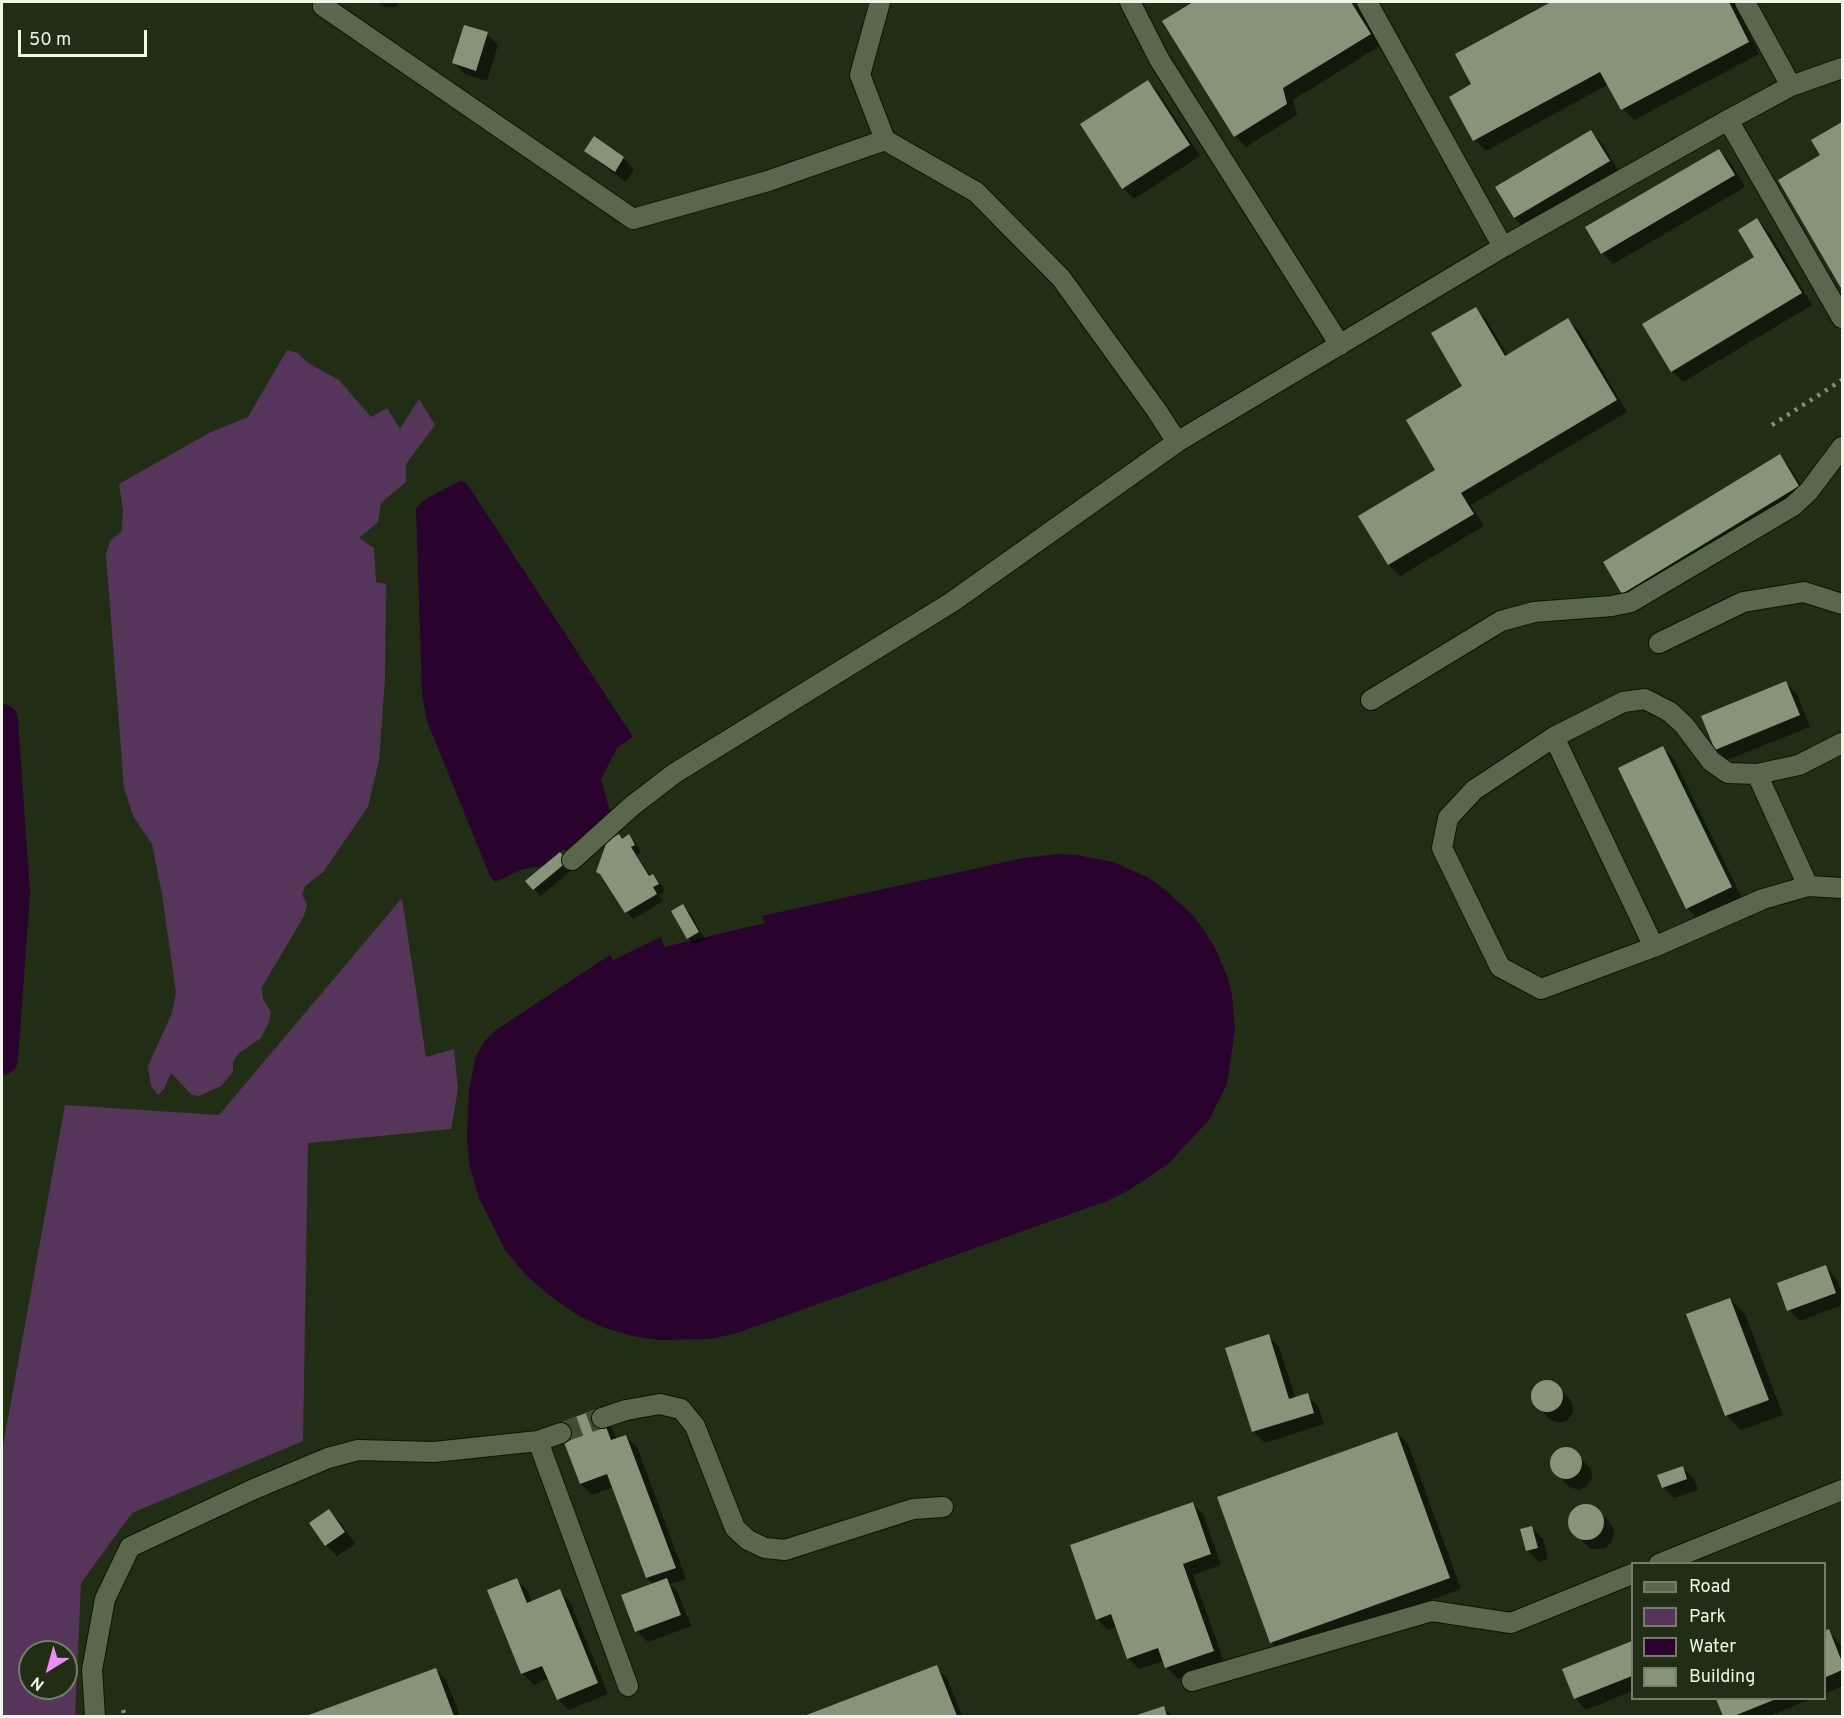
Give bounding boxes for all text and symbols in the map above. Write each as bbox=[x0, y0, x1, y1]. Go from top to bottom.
scale bar bbox=[21, 18, 150, 56]
text: 50 m bbox=[29, 29, 71, 52]
legend bbox=[1631, 1562, 1826, 1700]
text: Road bbox=[1689, 1576, 1731, 1599]
text: Park bbox=[1689, 1606, 1726, 1629]
text: Water bbox=[1689, 1636, 1736, 1659]
north arrow bbox=[18, 1640, 78, 1700]
text: Building bbox=[1689, 1666, 1755, 1689]
text: N bbox=[28, 1671, 49, 1694]

